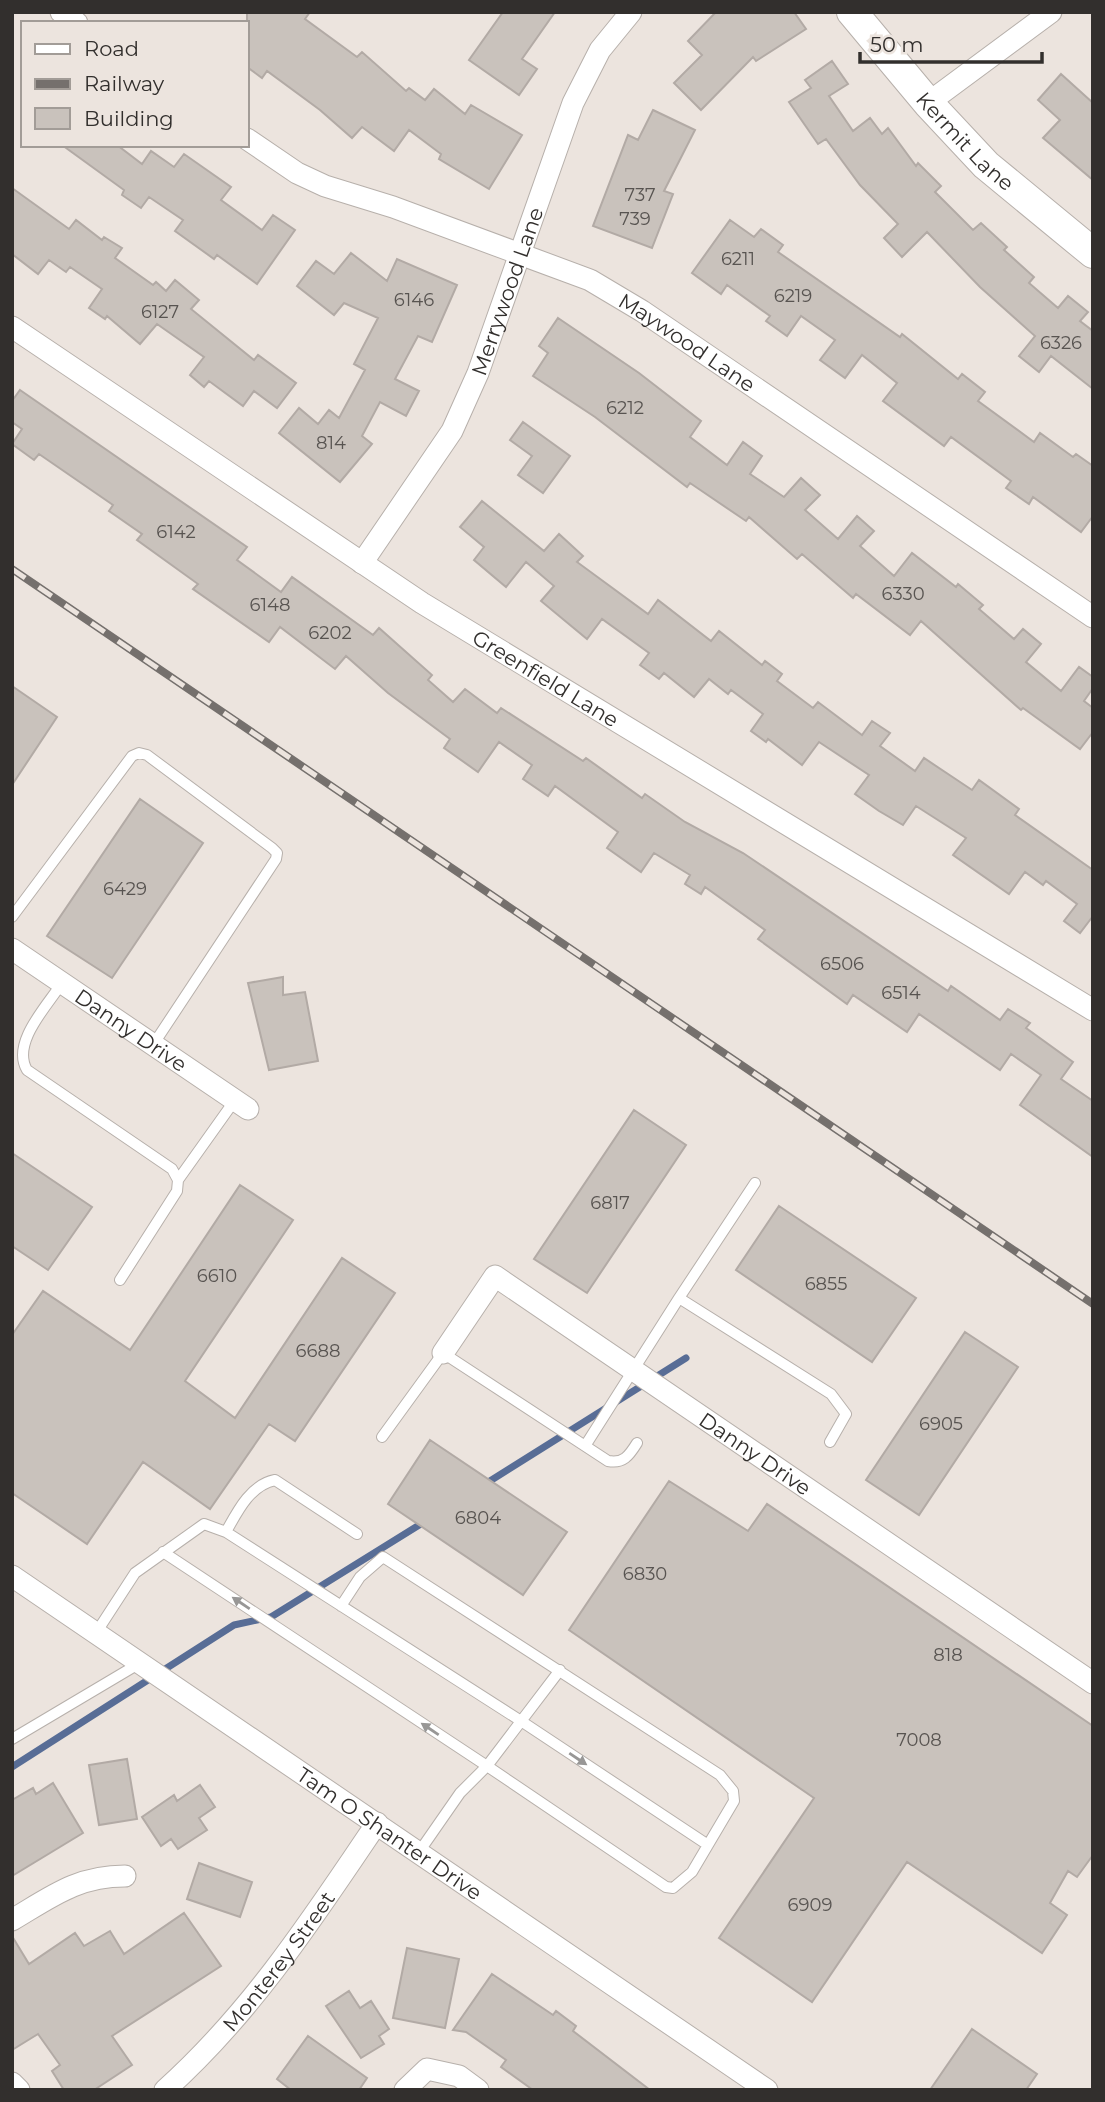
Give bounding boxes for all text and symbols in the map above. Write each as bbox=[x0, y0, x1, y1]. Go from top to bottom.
legend bbox=[21, 21, 248, 147]
scale bar bbox=[860, 21, 1042, 65]
text: 50 m bbox=[870, 32, 924, 57]
text: Road bbox=[84, 36, 139, 61]
text: Railway bbox=[84, 71, 165, 96]
street label: Kermit Lane bbox=[911, 87, 1019, 196]
text: Building bbox=[84, 106, 174, 131]
house number: 737 bbox=[625, 184, 655, 206]
street label: Merrywood Lane bbox=[466, 204, 548, 379]
house number: 739 bbox=[619, 208, 651, 230]
house number: 6211 bbox=[721, 248, 755, 270]
house number: 6219 bbox=[774, 285, 812, 307]
street label: Maywood Lane bbox=[614, 288, 760, 397]
house number: 6146 bbox=[394, 289, 434, 311]
house number: 6127 bbox=[141, 301, 179, 323]
house number: 6326 bbox=[1040, 332, 1082, 354]
house number: 6212 bbox=[606, 397, 644, 419]
house number: 814 bbox=[316, 432, 346, 454]
house number: 6142 bbox=[156, 521, 196, 543]
house number: 6330 bbox=[881, 583, 925, 605]
house number: 6148 bbox=[249, 594, 291, 616]
house number: 6202 bbox=[308, 622, 352, 644]
street label: Greenfield Lane bbox=[468, 624, 623, 732]
house number: 6429 bbox=[103, 878, 147, 900]
house number: 6506 bbox=[820, 953, 864, 975]
house number: 6514 bbox=[881, 982, 921, 1004]
street label: Danny Drive bbox=[70, 983, 192, 1077]
house number: 6817 bbox=[590, 1192, 630, 1214]
house number: 6610 bbox=[197, 1265, 237, 1287]
house number: 6855 bbox=[805, 1273, 847, 1295]
house number: 6688 bbox=[296, 1340, 340, 1362]
street label: Danny Drive bbox=[695, 1406, 816, 1500]
house number: 6905 bbox=[919, 1413, 963, 1435]
house number: 6804 bbox=[455, 1507, 501, 1529]
house number: 6830 bbox=[623, 1563, 667, 1585]
one-way arrow bbox=[232, 1596, 250, 1610]
house number: 818 bbox=[933, 1644, 963, 1666]
one-way arrow bbox=[421, 1722, 440, 1735]
house number: 7008 bbox=[896, 1729, 942, 1751]
one-way arrow bbox=[568, 1752, 588, 1765]
street label: Tam O Shanter Drive bbox=[293, 1761, 487, 1905]
street label: Monterey Street bbox=[217, 1886, 340, 2036]
house number: 6909 bbox=[788, 1894, 832, 1916]

